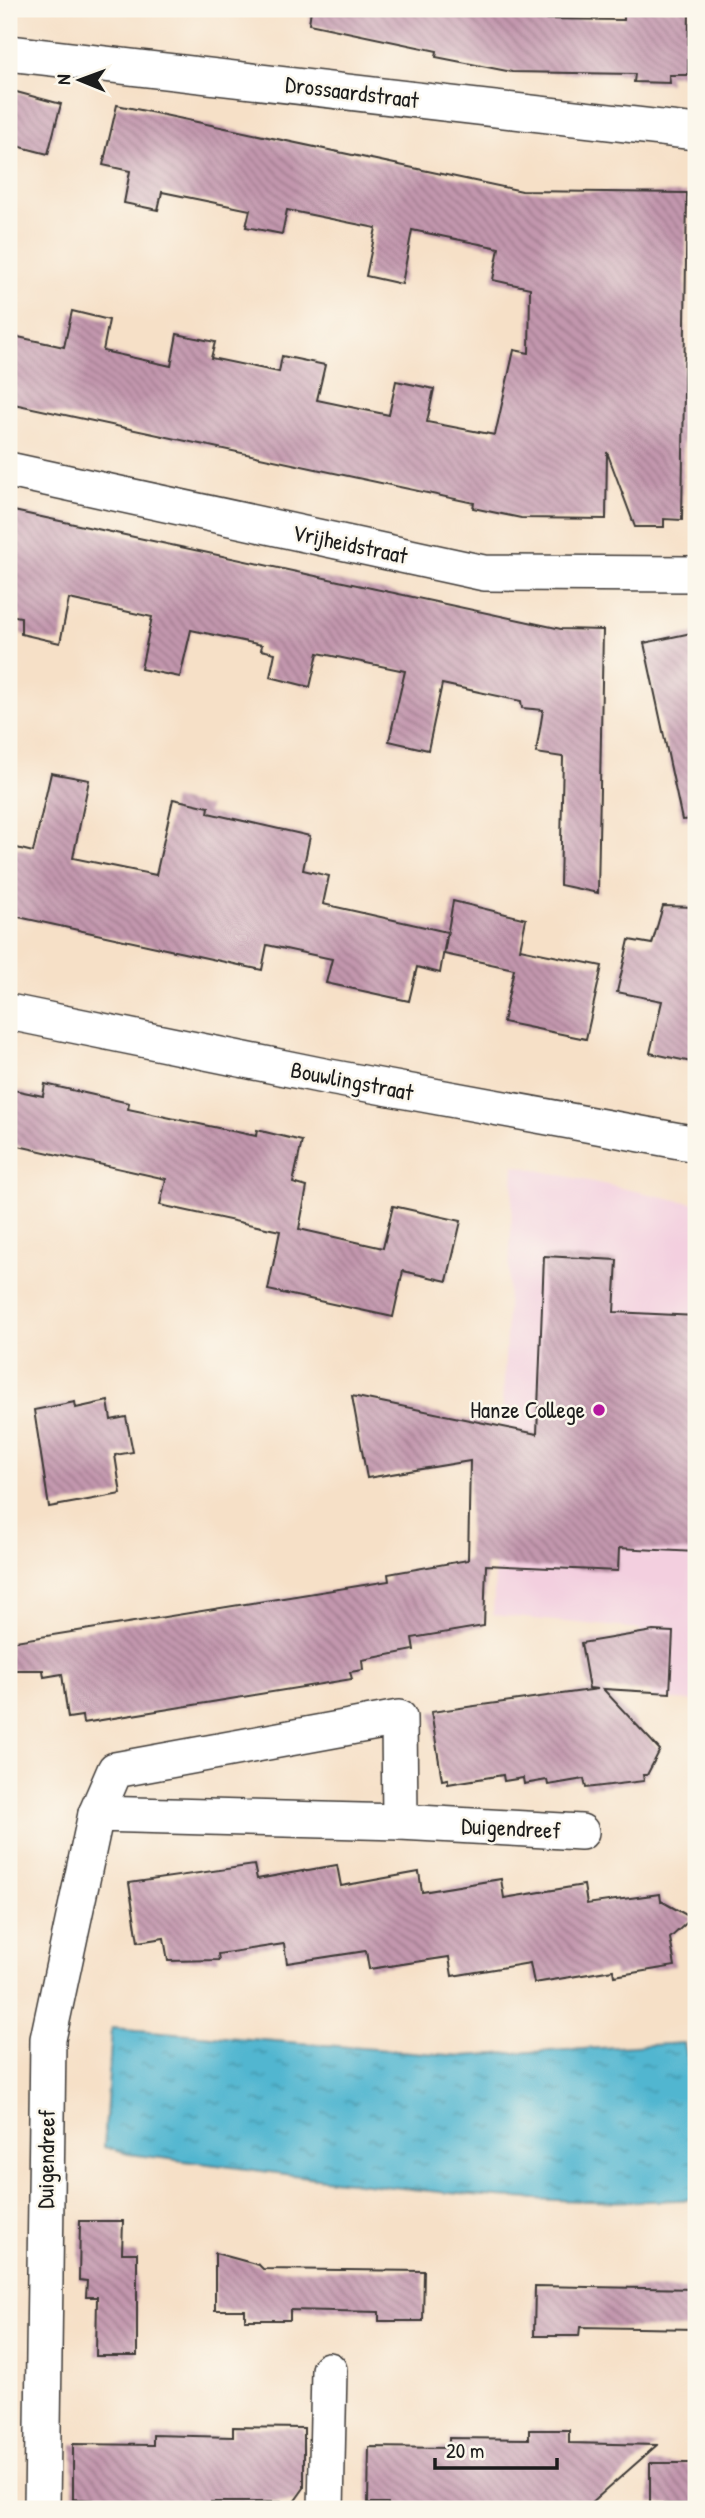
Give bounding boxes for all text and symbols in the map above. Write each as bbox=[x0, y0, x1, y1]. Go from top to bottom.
north arrow bbox=[46, 46, 116, 116]
street label: Drossaardstraat bbox=[284, 68, 422, 115]
text: N bbox=[50, 74, 76, 85]
street label: Vrijheidstraat bbox=[290, 516, 412, 571]
street label: Bouwlingstraat bbox=[288, 1053, 417, 1108]
place label: Hanze College bbox=[470, 1394, 585, 1425]
marker: Hanze College bbox=[591, 1402, 607, 1418]
street label: Duigendreef bbox=[461, 1809, 562, 1846]
street label: Duigendreef bbox=[29, 2108, 62, 2209]
scale bar bbox=[435, 2427, 558, 2471]
text: 20 m bbox=[446, 2436, 484, 2465]

